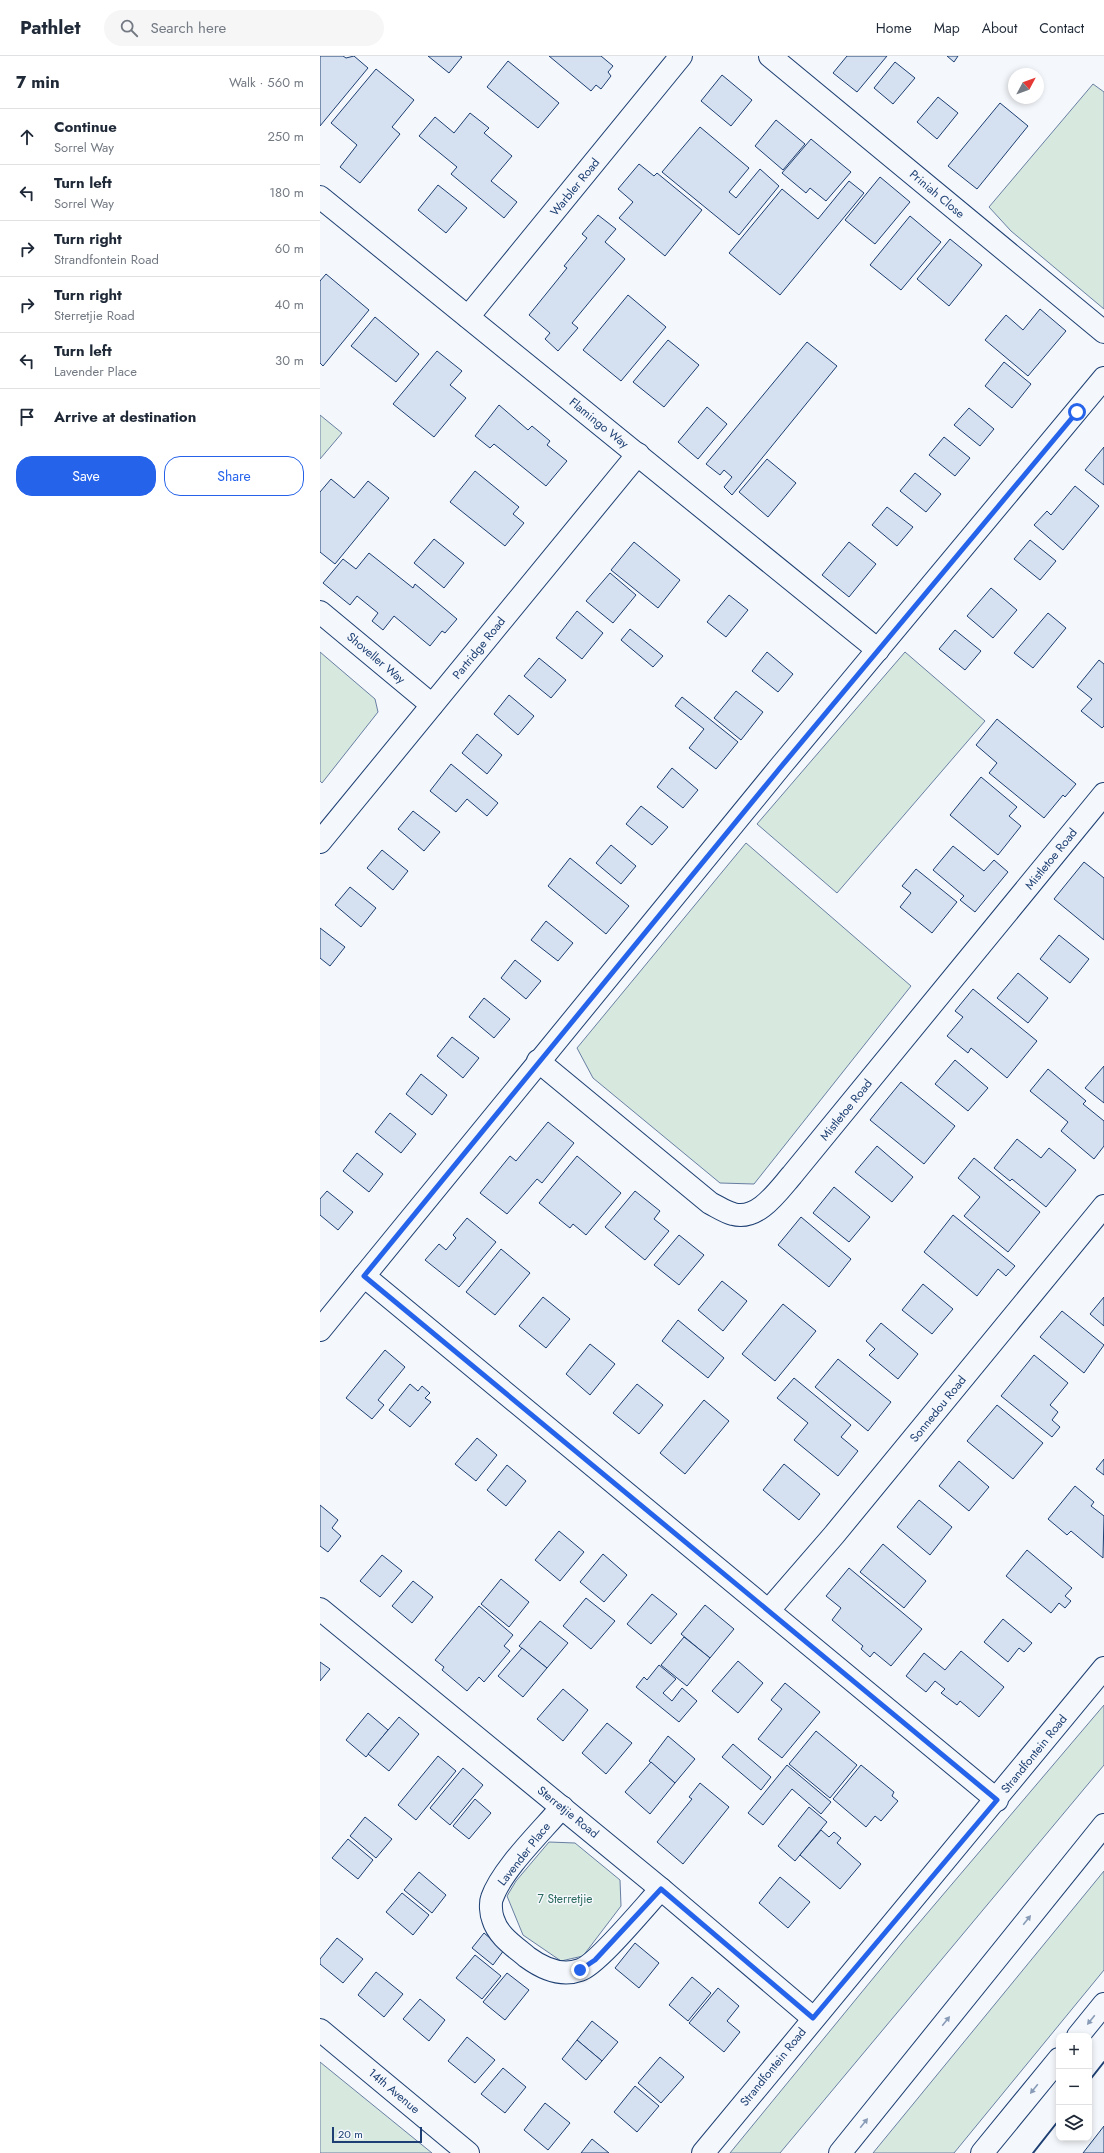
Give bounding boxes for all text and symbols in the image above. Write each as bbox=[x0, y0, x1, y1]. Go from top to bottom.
search box bbox=[104, 10, 384, 46]
text: Pathlet bbox=[20, 14, 80, 41]
icon: search bbox=[118, 17, 140, 39]
text: Search here bbox=[150, 17, 226, 39]
text: Home bbox=[876, 18, 912, 38]
text: Map bbox=[934, 18, 960, 38]
text: About bbox=[982, 18, 1017, 38]
text: Contact bbox=[1039, 18, 1084, 38]
north arrow bbox=[1008, 68, 1044, 104]
text: 7 min bbox=[16, 70, 60, 94]
text: Walk · 560 m bbox=[229, 73, 304, 92]
text: Continue bbox=[54, 116, 117, 138]
icon: ahead bbox=[16, 126, 38, 148]
text: 250 m bbox=[267, 127, 304, 146]
text: Sorrel Way bbox=[54, 138, 114, 157]
street label: Warbler Road bbox=[546, 154, 604, 220]
street label: Priniah Close bbox=[905, 166, 969, 222]
text: Turn left bbox=[54, 172, 112, 194]
icon: left bbox=[16, 182, 38, 204]
text: 180 m bbox=[269, 183, 304, 202]
text: Sorrel Way bbox=[54, 194, 114, 213]
text: Turn right bbox=[54, 228, 122, 250]
icon: right bbox=[16, 238, 38, 260]
text: 60 m bbox=[275, 239, 304, 258]
text: Strandfontein Road bbox=[54, 250, 159, 269]
text: Turn right bbox=[54, 284, 122, 306]
icon: right bbox=[16, 294, 38, 316]
text: 40 m bbox=[275, 295, 304, 314]
text: Sterretjie Road bbox=[54, 306, 135, 325]
text: Turn left bbox=[54, 340, 112, 362]
icon: left bbox=[16, 350, 38, 372]
text: 30 m bbox=[275, 351, 304, 370]
text: Lavender Place bbox=[54, 362, 137, 381]
street label: Flamingo Way bbox=[565, 393, 633, 453]
route start bbox=[1068, 403, 1086, 421]
icon: arrive bbox=[16, 406, 38, 428]
text: Arrive at destination bbox=[54, 406, 196, 428]
button: Save bbox=[16, 456, 156, 496]
button: Share bbox=[164, 456, 304, 496]
street label: Partridge Road bbox=[448, 613, 510, 683]
street label: Shoveller Way bbox=[343, 628, 410, 688]
street label: Mistletoe Road bbox=[1021, 824, 1081, 894]
street label: Mistletoe Road bbox=[816, 1075, 876, 1145]
street label: Sonnedou Road bbox=[905, 1372, 971, 1446]
street label: Strandfontein Road bbox=[997, 1711, 1071, 1797]
street label: Sterretjie Road bbox=[533, 1782, 603, 1842]
street label: Lavender Place bbox=[493, 1818, 555, 1890]
park label: 7 Sterretjie bbox=[538, 1890, 592, 1908]
one-way arrow bbox=[1023, 1915, 1032, 1926]
route end bbox=[571, 1961, 589, 1979]
one-way arrow bbox=[1086, 2015, 1095, 2025]
one-way arrow bbox=[941, 2016, 950, 2027]
street label: Strandfontein Road bbox=[736, 2024, 810, 2110]
map controls bbox=[1056, 2033, 1092, 2141]
button: + bbox=[1056, 2033, 1092, 2069]
street label: 14th Avenue bbox=[364, 2064, 424, 2118]
button: − bbox=[1056, 2069, 1092, 2105]
one-way arrow bbox=[1030, 2083, 1039, 2094]
button: layers bbox=[1056, 2105, 1092, 2141]
one-way arrow bbox=[860, 2117, 869, 2128]
scale bar bbox=[332, 2125, 422, 2144]
text: 20 m bbox=[338, 2126, 363, 2142]

